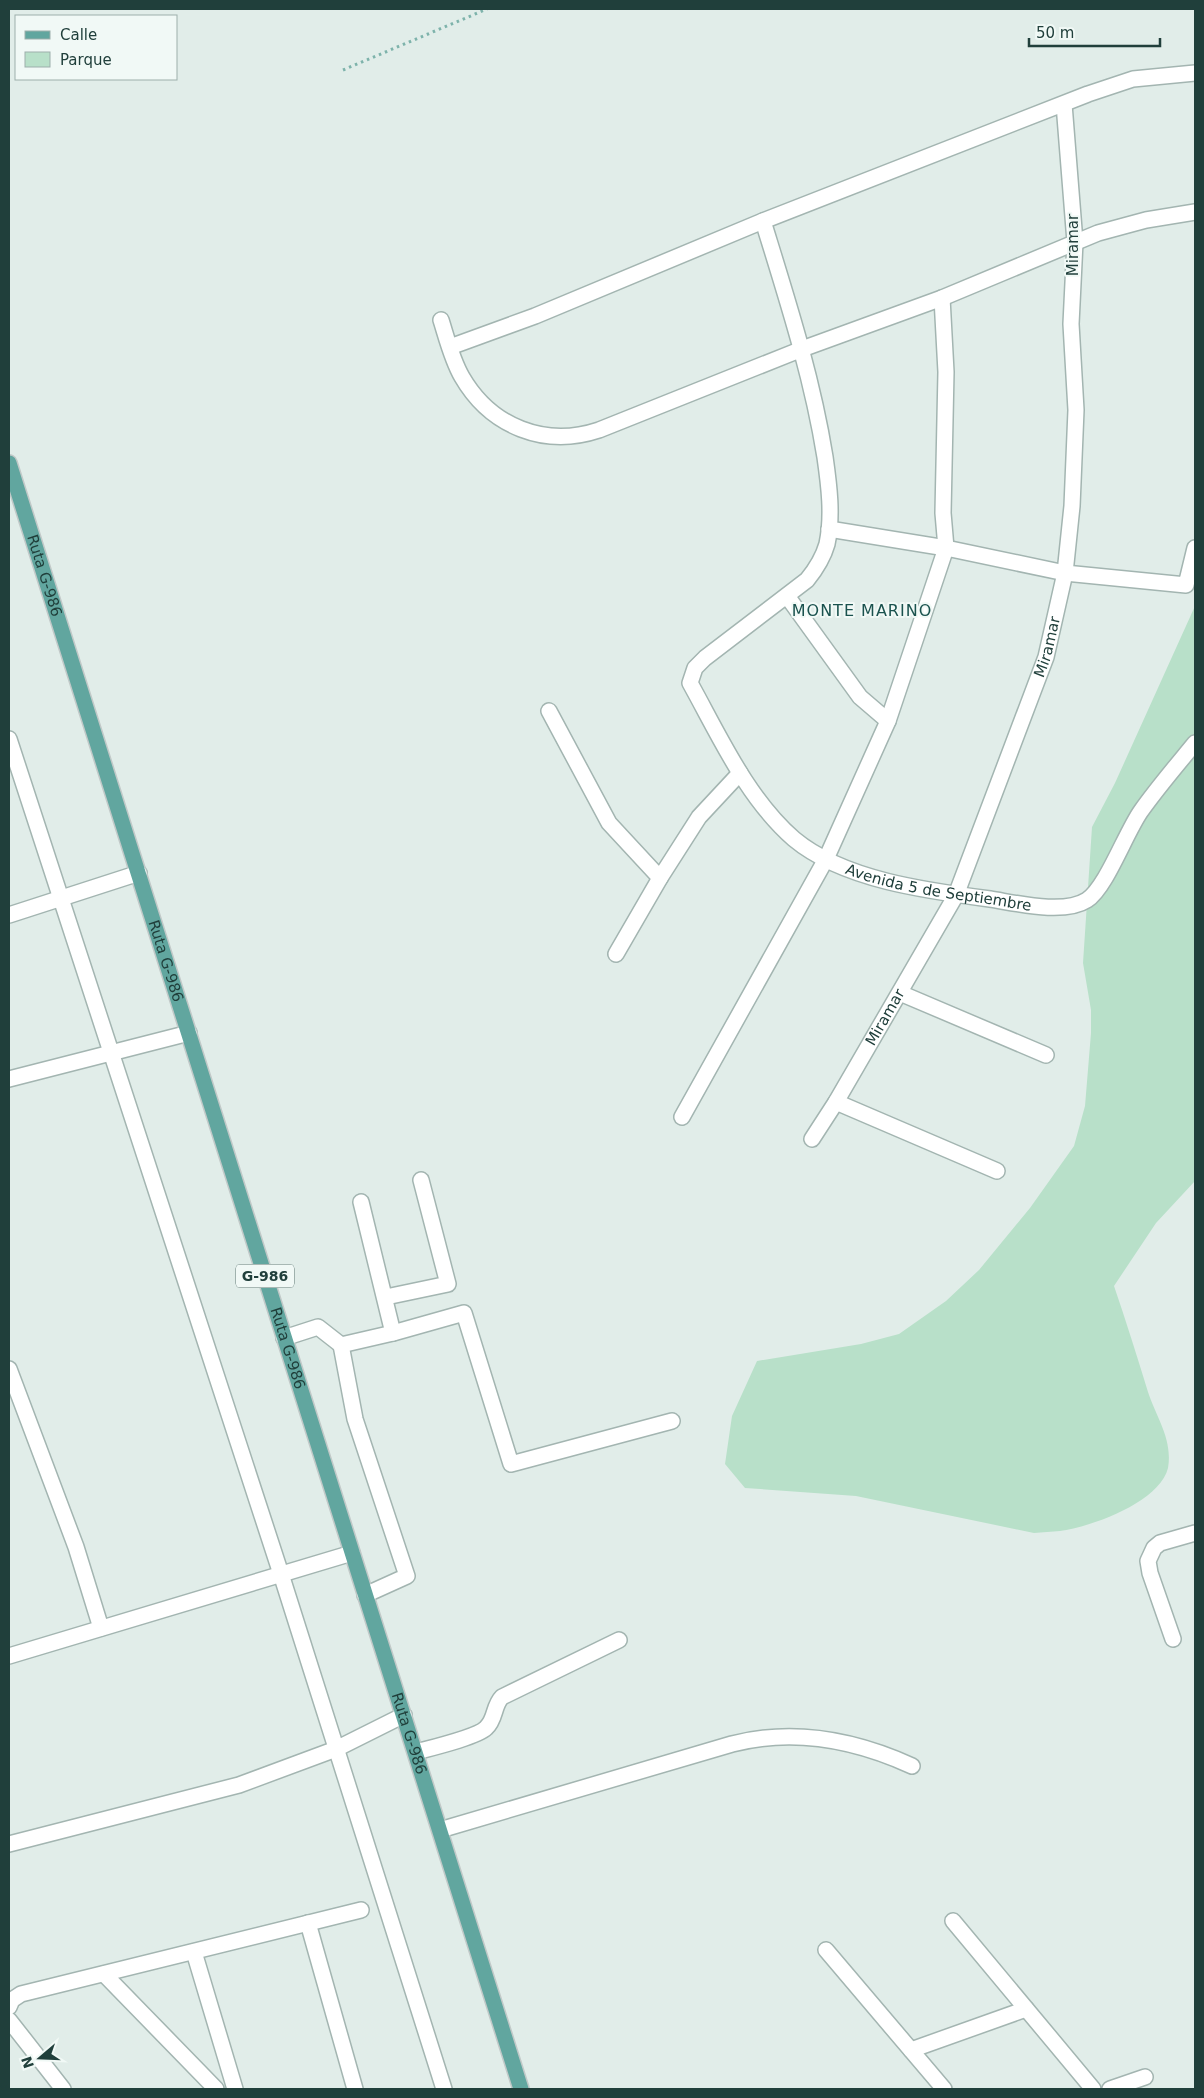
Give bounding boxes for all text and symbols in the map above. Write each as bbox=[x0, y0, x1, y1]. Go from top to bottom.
legend bbox=[15, 15, 178, 80]
scale bar bbox=[1029, 15, 1160, 47]
text: 50 m bbox=[1036, 24, 1074, 42]
text: Calle bbox=[60, 26, 97, 44]
text: Parque bbox=[60, 51, 112, 69]
street label: Miramar bbox=[1064, 213, 1082, 276]
street label: Ruta G-986 bbox=[23, 532, 66, 619]
district label: MONTE MARINO bbox=[792, 601, 932, 620]
street label: Miramar bbox=[1030, 614, 1064, 680]
street label: Avenida 5 de Septiembre bbox=[843, 860, 1033, 915]
street label: Ruta G-986 bbox=[144, 918, 187, 1004]
street label: Miramar bbox=[862, 985, 909, 1049]
road number: G-986 bbox=[236, 1264, 294, 1288]
street label: Ruta G-986 bbox=[266, 1305, 309, 1391]
street label: Ruta G-986 bbox=[388, 1690, 430, 1777]
north arrow bbox=[15, 2033, 65, 2083]
text: N bbox=[18, 2054, 37, 2070]

